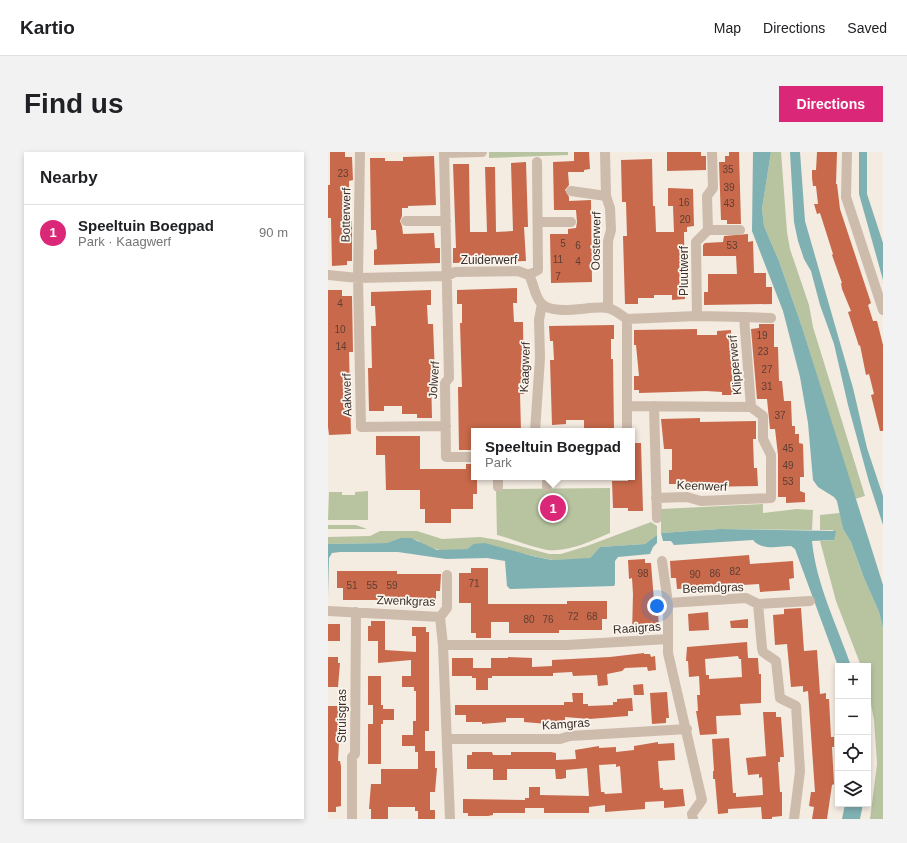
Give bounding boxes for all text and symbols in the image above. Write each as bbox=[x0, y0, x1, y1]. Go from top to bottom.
text: Kartio bbox=[20, 17, 75, 38]
text: Map bbox=[714, 20, 741, 36]
text: Directions bbox=[763, 20, 825, 36]
text: Saved bbox=[847, 20, 887, 36]
button: Directions bbox=[779, 86, 883, 122]
text: Find us bbox=[24, 88, 124, 119]
house number: 35 bbox=[722, 164, 734, 175]
text: Nearby bbox=[40, 168, 98, 187]
house number: 23 bbox=[337, 168, 349, 179]
house number: 39 bbox=[723, 182, 735, 193]
street label: Botterwerf bbox=[339, 187, 353, 242]
house number: 16 bbox=[678, 197, 690, 208]
house number: 43 bbox=[723, 198, 735, 209]
street label: Oosterwerf bbox=[588, 211, 604, 270]
house number: 20 bbox=[679, 214, 691, 225]
text: Speeltuin Boegpad bbox=[78, 217, 214, 234]
text: 1 bbox=[49, 225, 57, 240]
text: 90 m bbox=[259, 225, 288, 240]
text: Park · Kaagwerf bbox=[78, 234, 171, 249]
house number: 5 bbox=[560, 238, 566, 249]
house number: 6 bbox=[575, 240, 581, 251]
house number: 53 bbox=[726, 240, 738, 251]
street label: Pluutwerf bbox=[677, 245, 691, 296]
street label: Zuiderwerf bbox=[461, 253, 518, 267]
house number: 11 bbox=[553, 254, 564, 265]
house number: 4 bbox=[575, 256, 581, 267]
house number: 7 bbox=[555, 271, 561, 282]
house number: 4 bbox=[337, 298, 343, 309]
house number: 10 bbox=[334, 324, 346, 335]
house number: 19 bbox=[756, 330, 768, 341]
street label: Klipperwerf bbox=[725, 334, 745, 396]
house number: 14 bbox=[335, 341, 347, 352]
street label: Kaagwerf bbox=[517, 341, 533, 393]
house number: 23 bbox=[757, 346, 769, 357]
street label: Jolwerf bbox=[426, 360, 442, 399]
house number: 27 bbox=[761, 364, 773, 375]
street label: Aakwerf bbox=[340, 373, 354, 417]
house number: 31 bbox=[761, 381, 773, 392]
house number: 37 bbox=[774, 410, 786, 421]
popup bbox=[471, 428, 635, 480]
text: Speeltuin Boegpad bbox=[485, 438, 621, 455]
house number: 45 bbox=[782, 443, 794, 454]
text: Park bbox=[485, 455, 512, 470]
house number: 49 bbox=[782, 460, 794, 471]
house number: 53 bbox=[782, 476, 794, 487]
street label: Keenwerf bbox=[676, 478, 728, 494]
pin: 1 bbox=[540, 493, 566, 523]
house number: 82 bbox=[729, 566, 741, 577]
house number: 98 bbox=[637, 568, 649, 579]
house number: 86 bbox=[709, 568, 721, 579]
house number: 90 bbox=[689, 569, 701, 580]
house number: 71 bbox=[468, 578, 480, 589]
house number: 51 bbox=[346, 580, 358, 591]
house number: 55 bbox=[366, 580, 378, 591]
house number: 59 bbox=[386, 580, 398, 591]
street label: Beemdgras bbox=[682, 580, 744, 596]
street label: Zwenkgras bbox=[376, 593, 436, 609]
your location bbox=[647, 596, 667, 616]
house number: 72 bbox=[567, 611, 579, 622]
house number: 68 bbox=[586, 611, 598, 622]
house number: 80 bbox=[523, 614, 535, 625]
house number: 76 bbox=[542, 614, 554, 625]
street label: Raaigras bbox=[613, 619, 661, 637]
map controls bbox=[835, 663, 871, 807]
button: + bbox=[835, 663, 871, 699]
street label: Struisgras bbox=[335, 689, 349, 743]
button: − bbox=[835, 699, 871, 735]
street label: Kamgras bbox=[542, 715, 590, 733]
button: locate bbox=[835, 735, 871, 771]
button: layers bbox=[835, 771, 871, 807]

